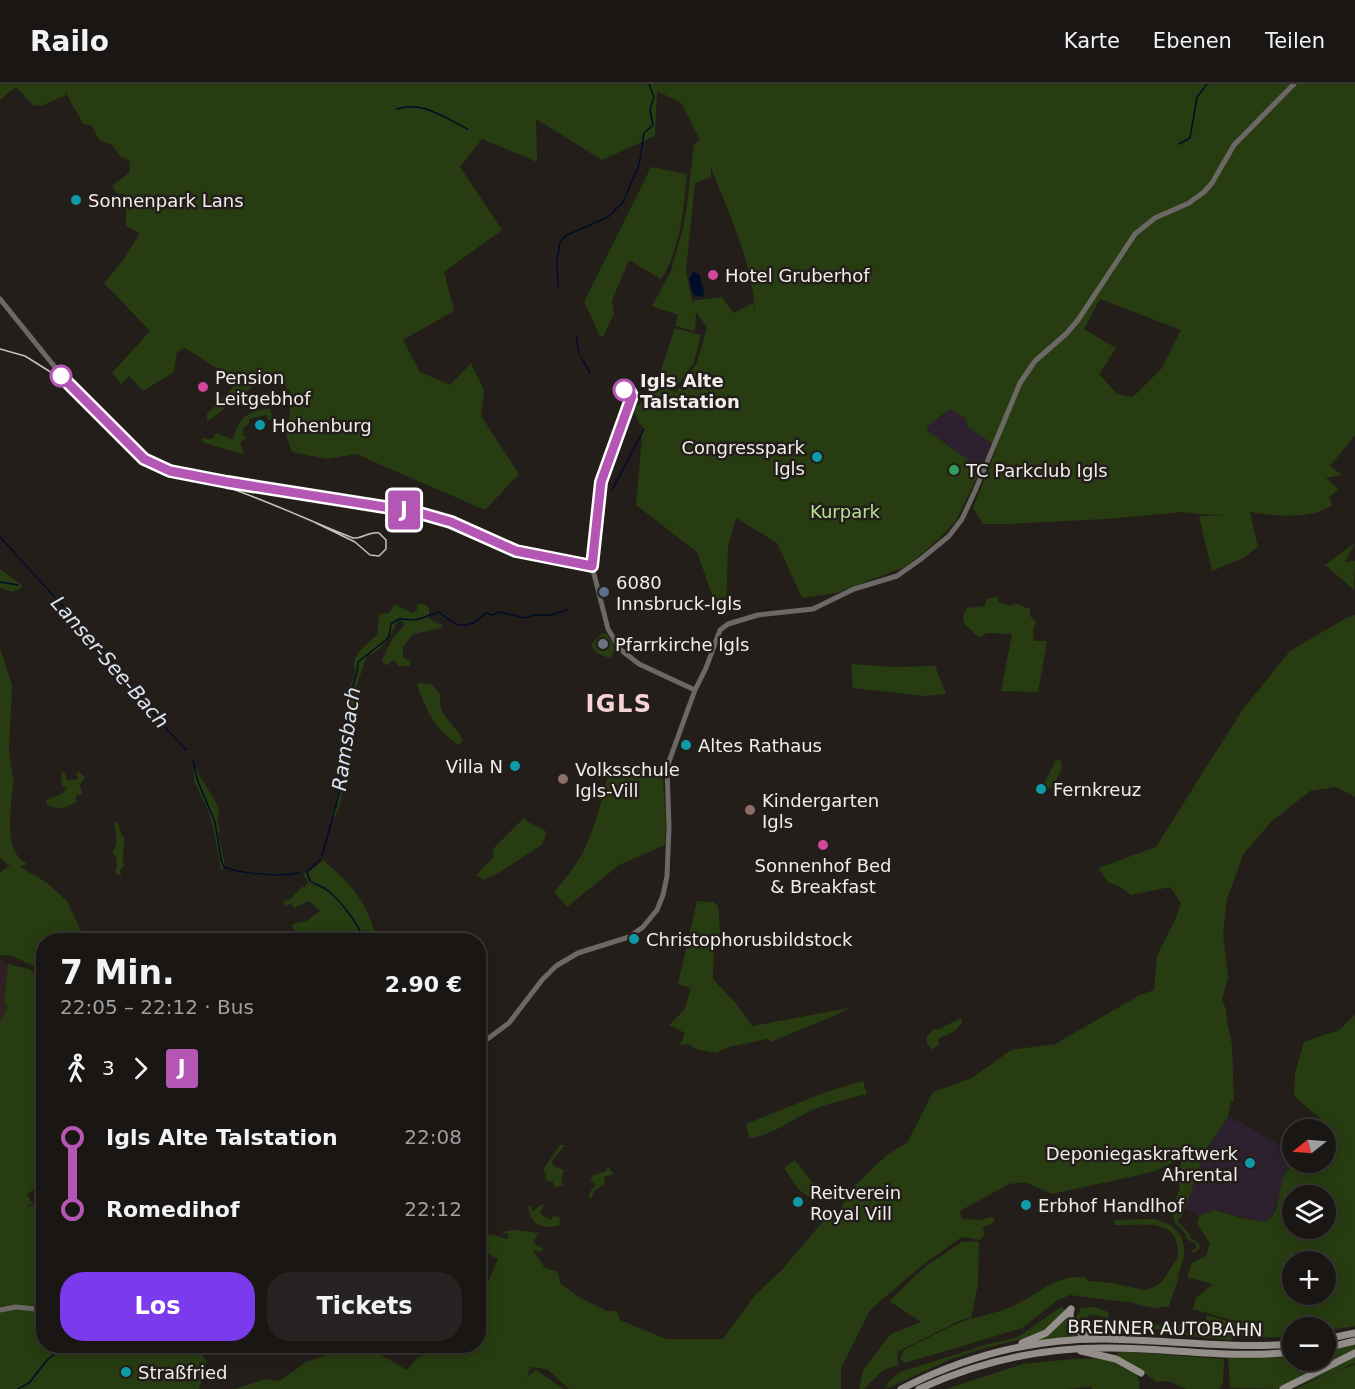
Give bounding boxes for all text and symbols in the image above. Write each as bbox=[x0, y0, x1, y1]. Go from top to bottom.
text: Railo bbox=[30, 25, 109, 58]
text: Karte bbox=[1064, 29, 1120, 53]
text: Ebenen bbox=[1153, 29, 1232, 53]
text: Teilen bbox=[1265, 29, 1325, 53]
place label: Sonnenpark Lans bbox=[88, 190, 244, 211]
marker: Sonnenpark Lans bbox=[69, 193, 83, 207]
place label: Hotel Gruberhof bbox=[725, 265, 870, 286]
marker: Hotel Gruberhof bbox=[706, 268, 720, 282]
unlabelled marker bbox=[50, 365, 72, 387]
place label: Pension Leitgebhof bbox=[215, 367, 311, 409]
place label: Igls Alte Talstation bbox=[640, 370, 740, 412]
marker: Igls Alte Talstation bbox=[613, 379, 635, 401]
marker: Pension Leitgebhof bbox=[196, 380, 210, 394]
place label: Hohenburg bbox=[272, 415, 372, 436]
marker: Hohenburg bbox=[253, 418, 267, 432]
place label: Congresspark Igls bbox=[681, 437, 806, 479]
marker: Congresspark Igls bbox=[810, 450, 824, 464]
place label: TC Parkclub Igls bbox=[965, 460, 1108, 481]
marker: TC Parkclub Igls bbox=[947, 463, 961, 477]
line badge: J bbox=[384, 490, 424, 530]
text: J bbox=[400, 498, 408, 522]
park label: Kurpark bbox=[810, 501, 881, 522]
place label: 6080 Innsbruck-Igls bbox=[616, 572, 742, 614]
marker: 6080 Innsbruck-Igls bbox=[597, 585, 611, 599]
water label: Lanser-See-Bach bbox=[46, 591, 174, 733]
place label: Pfarrkirche Igls bbox=[615, 634, 749, 655]
marker: Pfarrkirche Igls bbox=[596, 637, 610, 651]
water label: Ramsbach bbox=[327, 685, 365, 793]
district label: IGLS bbox=[585, 690, 653, 718]
place label: Altes Rathaus bbox=[698, 735, 822, 756]
marker: Altes Rathaus bbox=[679, 738, 693, 752]
place label: Villa N bbox=[446, 756, 503, 777]
marker: Villa N bbox=[508, 759, 522, 773]
place label: Volksschule Igls-Vill bbox=[575, 759, 680, 801]
marker: Volksschule Igls-Vill bbox=[556, 772, 570, 786]
place label: Fernkreuz bbox=[1053, 779, 1141, 800]
marker: Fernkreuz bbox=[1034, 782, 1048, 796]
place label: Kindergarten Igls bbox=[762, 790, 879, 832]
marker: Kindergarten Igls bbox=[743, 803, 757, 817]
marker: Sonnenhof Bed & Breakfast bbox=[816, 838, 830, 852]
place label: Sonnenhof Bed & Breakfast bbox=[754, 855, 892, 897]
place label: Christophorusbildstock bbox=[646, 929, 853, 950]
marker: Christophorusbildstock bbox=[627, 932, 641, 946]
text: 7 Min. bbox=[60, 953, 175, 992]
text: 2.90 € bbox=[385, 972, 462, 997]
text: 22:05 – 22:12 · Bus bbox=[60, 995, 254, 1019]
icon: walk bbox=[60, 1052, 93, 1085]
icon: forward bbox=[124, 1052, 157, 1085]
text: 3 bbox=[102, 1056, 115, 1080]
text: J bbox=[178, 1056, 186, 1080]
north arrow bbox=[1282, 1119, 1336, 1173]
map controls bbox=[1282, 1119, 1336, 1371]
text: Igls Alte Talstation bbox=[106, 1125, 338, 1150]
text: 22:08 bbox=[404, 1125, 462, 1149]
place label: Deponiegaskraftwerk Ahrental bbox=[1046, 1143, 1239, 1185]
marker: Deponiegaskraftwerk Ahrental bbox=[1243, 1156, 1257, 1170]
place label: Reitverein Royal Vill bbox=[810, 1182, 901, 1224]
button: layers bbox=[1282, 1185, 1336, 1239]
marker: Reitverein Royal Vill bbox=[791, 1195, 805, 1209]
place label: Erbhof Handlhof bbox=[1038, 1195, 1185, 1216]
text: Romedihof bbox=[106, 1197, 240, 1222]
text: 22:12 bbox=[404, 1197, 462, 1221]
marker: Erbhof Handlhof bbox=[1019, 1198, 1033, 1212]
button: + bbox=[1282, 1251, 1336, 1305]
button: Los bbox=[60, 1272, 255, 1341]
button: Tickets bbox=[267, 1272, 462, 1341]
street label: BRENNER AUTOBAHN bbox=[1067, 1316, 1263, 1340]
button: − bbox=[1282, 1317, 1336, 1371]
place label: Straßfried bbox=[138, 1362, 228, 1383]
marker: Straßfried bbox=[119, 1365, 133, 1379]

